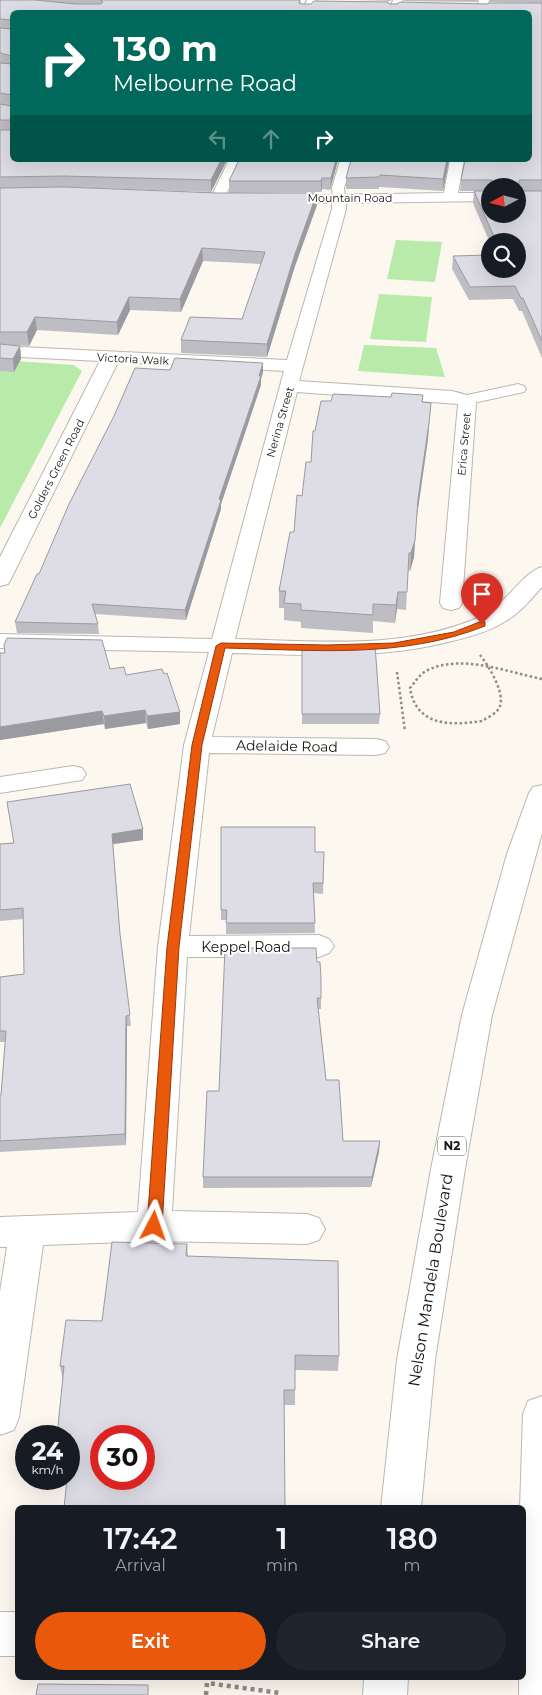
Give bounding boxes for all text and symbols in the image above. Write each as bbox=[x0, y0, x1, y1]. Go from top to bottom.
text: 130 m bbox=[113, 27, 218, 70]
icon: right bbox=[30, 30, 95, 95]
text: Melbourne Road bbox=[113, 70, 297, 97]
icon: left bbox=[204, 125, 232, 153]
icon: ahead bbox=[257, 125, 285, 153]
icon: right bbox=[310, 125, 338, 153]
north arrow bbox=[481, 178, 526, 222]
map controls bbox=[481, 178, 526, 278]
street label: Mountain Road bbox=[307, 191, 393, 205]
button: search bbox=[481, 233, 526, 278]
street label: Victoria Walk bbox=[97, 350, 170, 368]
street label: Nerina Street bbox=[263, 385, 297, 459]
street label: Erica Street bbox=[454, 411, 474, 476]
street label: Golders Green Road bbox=[25, 417, 87, 521]
pin bbox=[461, 573, 503, 624]
icon: arrive bbox=[468, 580, 496, 608]
street label: Adelaide Road bbox=[236, 736, 338, 756]
street label: Keppel Road bbox=[201, 938, 291, 956]
road number: N2 bbox=[438, 1136, 466, 1156]
street label: Nelson Mandela Boulevard bbox=[404, 1172, 457, 1388]
position arrow bbox=[127, 1199, 179, 1251]
speed limit sign: 30 bbox=[90, 1425, 155, 1490]
text: 24 bbox=[32, 1436, 63, 1466]
text: km/h bbox=[31, 1462, 64, 1477]
text: 17:42 bbox=[103, 1520, 178, 1557]
text: 1 bbox=[276, 1520, 288, 1557]
text: 180 bbox=[386, 1520, 438, 1557]
text: Arrival bbox=[115, 1556, 166, 1575]
text: min bbox=[266, 1556, 298, 1575]
text: m bbox=[404, 1556, 421, 1575]
button: Exit bbox=[35, 1612, 266, 1670]
button: Share bbox=[276, 1612, 506, 1670]

